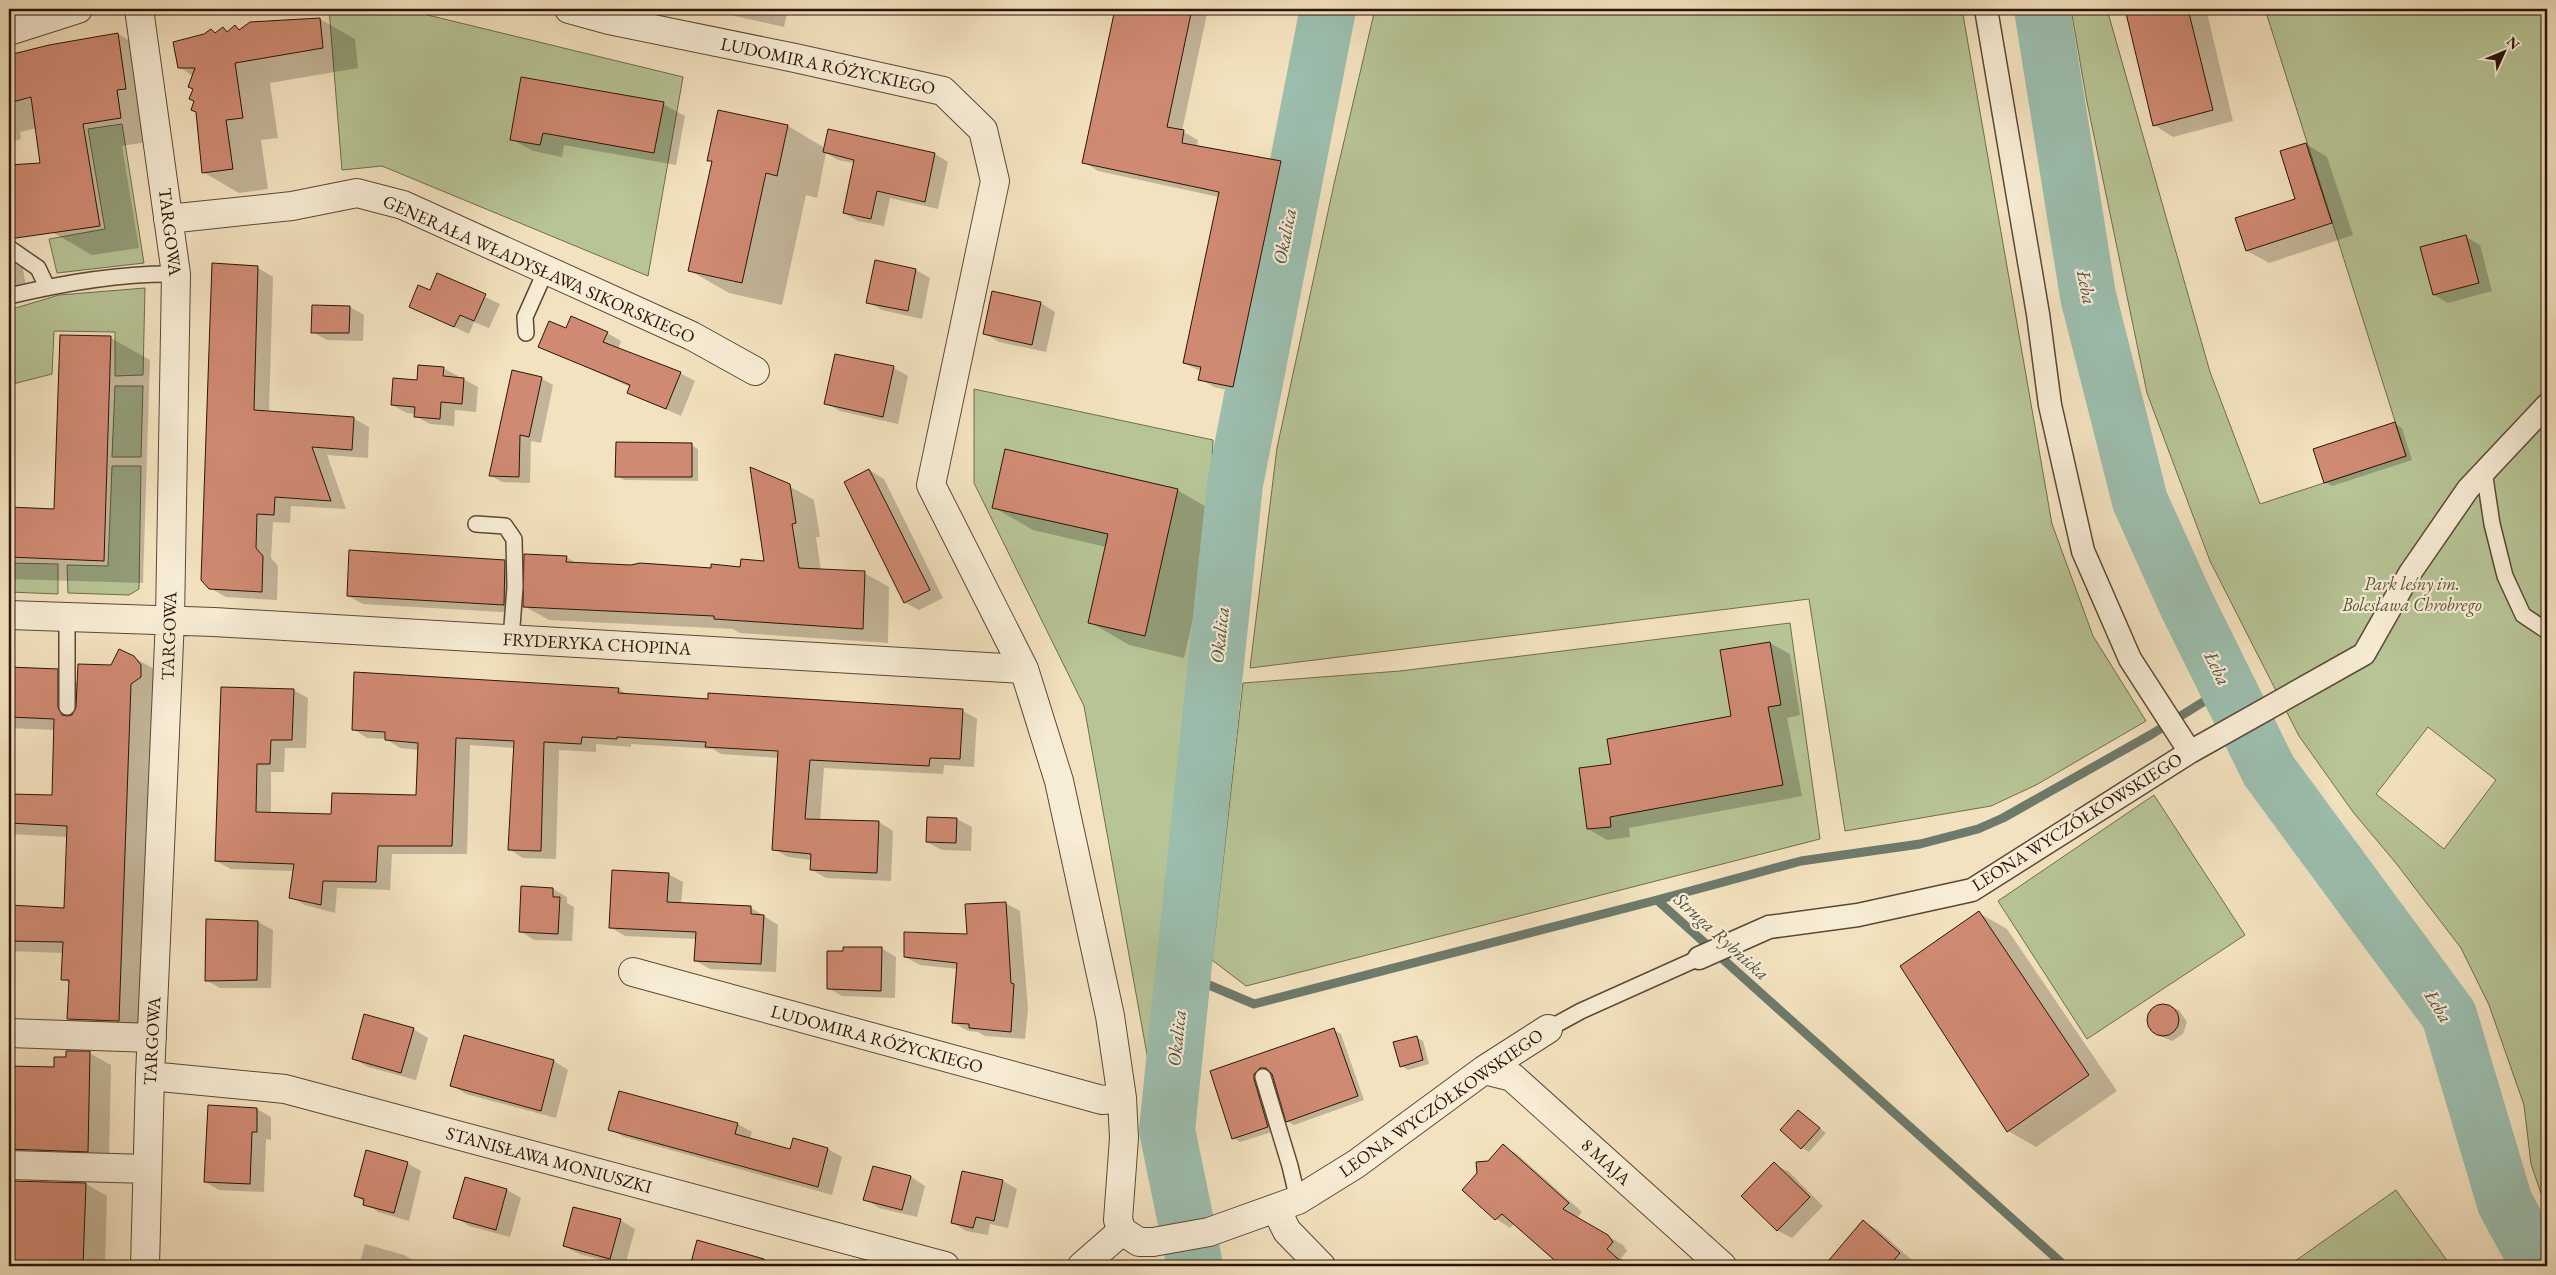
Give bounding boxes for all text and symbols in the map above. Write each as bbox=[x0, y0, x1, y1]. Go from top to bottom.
north arrow bbox=[2478, 28, 2528, 78]
street label: LUDOMIRA RÓŻYCKIEGO bbox=[719, 32, 937, 99]
text: N bbox=[2503, 33, 2524, 54]
street label: TARGOWA bbox=[154, 187, 187, 278]
street label: GENERAŁA WŁADYSŁAWA SIKORSKIEGO bbox=[379, 189, 699, 348]
water label: Okalica bbox=[1267, 206, 1302, 266]
water label: Łeba bbox=[2071, 267, 2102, 307]
park label: Park leśny im. Bolesława Chrobrego bbox=[2341, 572, 2482, 617]
street label: TARGOWA bbox=[155, 591, 182, 681]
water label: Okalica bbox=[1204, 606, 1235, 665]
street label: FRYDERYKA CHOPINA bbox=[502, 627, 692, 660]
water label: Łeba bbox=[2198, 646, 2236, 689]
street label: LEONA WYCZÓŁKOWSKIEGO bbox=[1967, 747, 2186, 896]
water label: Struga Rybnicka bbox=[1668, 886, 1775, 986]
water label: Łeba bbox=[2418, 984, 2458, 1028]
street label: TARGOWA bbox=[138, 996, 165, 1086]
street label: LUDOMIRA RÓŻYCKIEGO bbox=[769, 999, 986, 1078]
water label: Okalica bbox=[1161, 1009, 1192, 1068]
street label: LEONA WYCZÓŁKOWSKIEGO bbox=[1334, 1023, 1547, 1182]
street label: STANISŁAWA MONIUSZKI bbox=[444, 1121, 654, 1198]
street label: 8 MAJA bbox=[1577, 1133, 1637, 1190]

